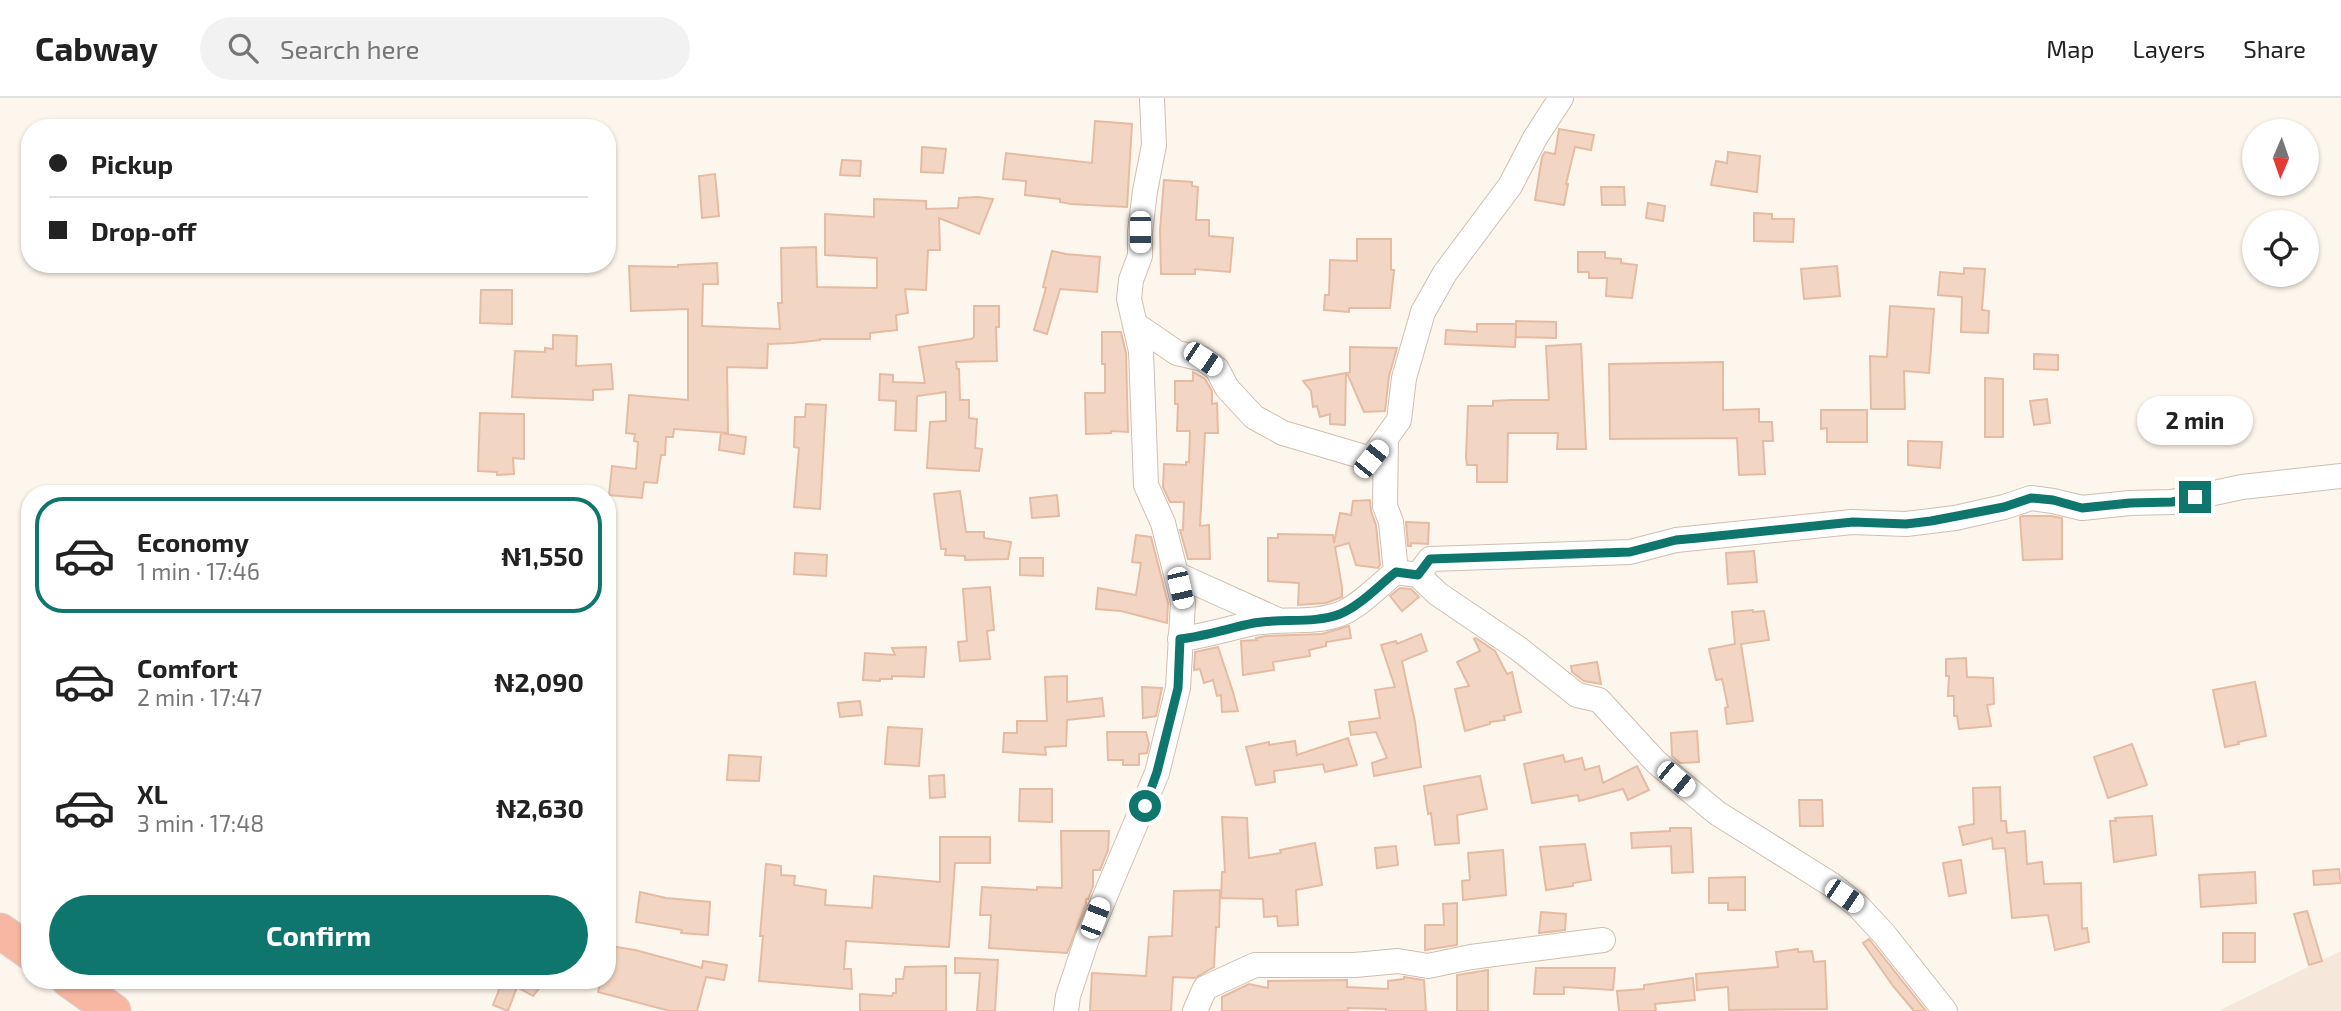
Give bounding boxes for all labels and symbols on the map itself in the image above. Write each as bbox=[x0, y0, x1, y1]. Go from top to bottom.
north arrow bbox=[2242, 119, 2319, 196]
car bbox=[1130, 211, 1151, 253]
car bbox=[1180, 339, 1227, 379]
callout: 2 min bbox=[2137, 396, 2253, 444]
car bbox=[1350, 436, 1393, 482]
route end bbox=[2179, 481, 2211, 513]
car bbox=[1166, 565, 1195, 611]
car bbox=[1654, 757, 1699, 801]
route start bbox=[1129, 790, 1161, 822]
car bbox=[1821, 876, 1868, 916]
car bbox=[1078, 895, 1113, 941]

